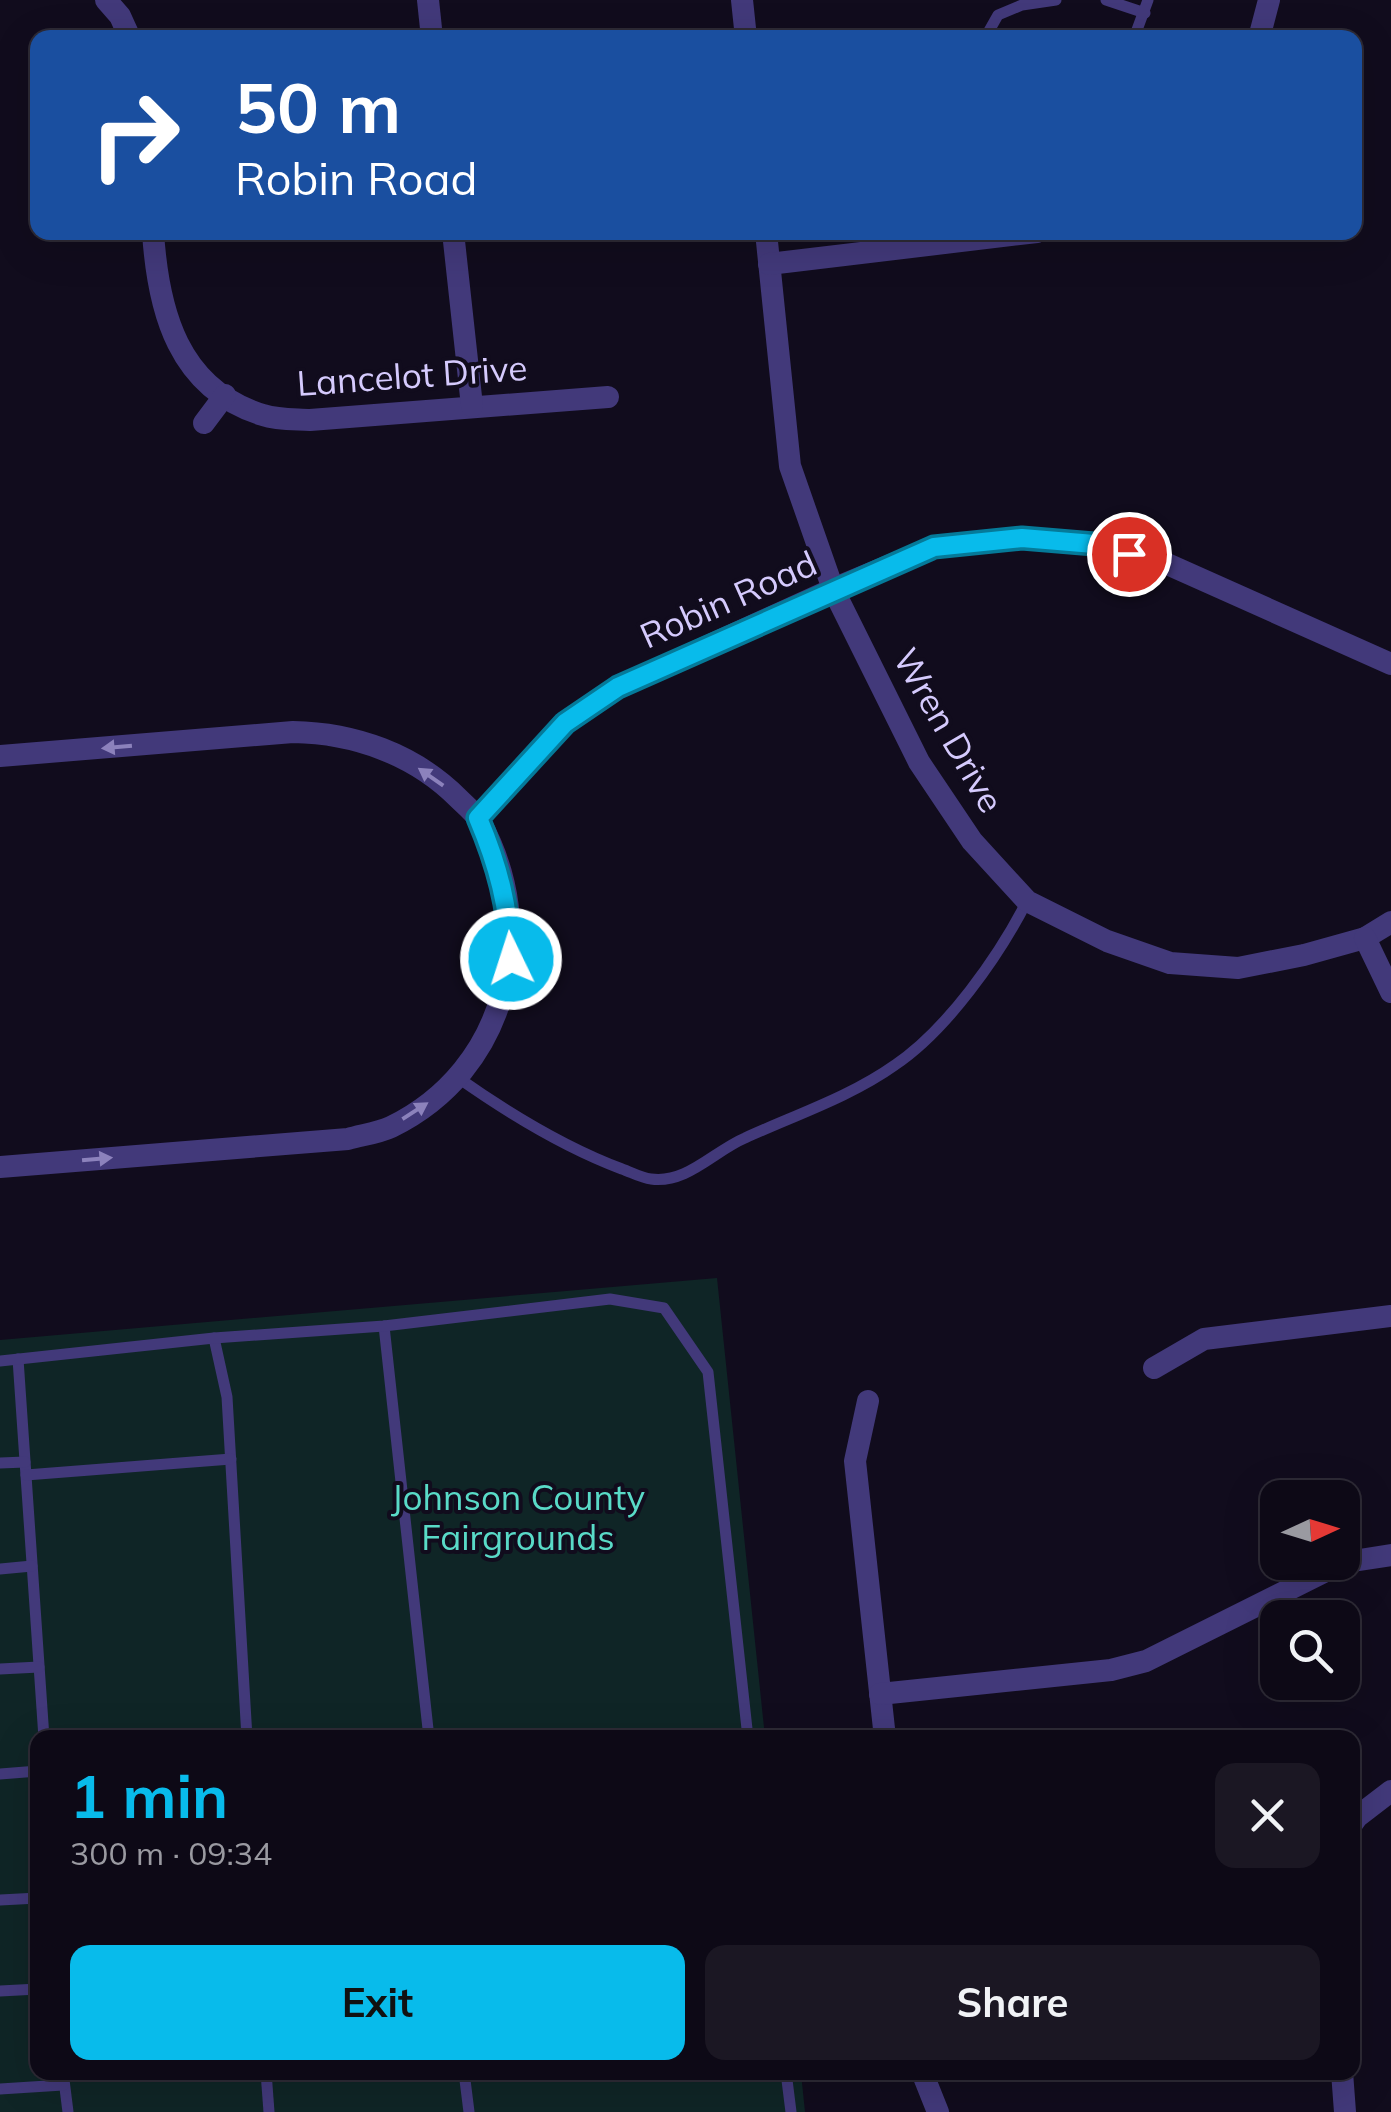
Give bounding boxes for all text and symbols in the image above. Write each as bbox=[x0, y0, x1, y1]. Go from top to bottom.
text: 50 m bbox=[235, 63, 401, 151]
icon: right bbox=[70, 70, 200, 200]
text: Robin Road bbox=[235, 150, 477, 206]
street label: Lancelot Drive bbox=[295, 345, 529, 405]
pin bbox=[1087, 512, 1172, 597]
icon: arrive bbox=[1102, 527, 1157, 582]
street label: Robin Road bbox=[633, 541, 823, 657]
street label: Wren Drive bbox=[884, 640, 1014, 820]
one-way arrow bbox=[100, 739, 132, 755]
one-way arrow bbox=[418, 767, 444, 787]
position arrow bbox=[459, 907, 563, 1011]
one-way arrow bbox=[401, 1103, 428, 1121]
one-way arrow bbox=[82, 1151, 114, 1167]
park label: Johnson County Fairgrounds bbox=[391, 1475, 645, 1559]
north arrow bbox=[1260, 1480, 1360, 1580]
map controls bbox=[1260, 1480, 1360, 1700]
button: search bbox=[1260, 1600, 1360, 1700]
text: 1 min bbox=[70, 1758, 228, 1833]
button: close bbox=[1215, 1763, 1320, 1868]
text: 300 m · 09:34 bbox=[70, 1833, 272, 1873]
button: Exit bbox=[70, 1945, 685, 2060]
button: Share bbox=[705, 1945, 1320, 2060]

